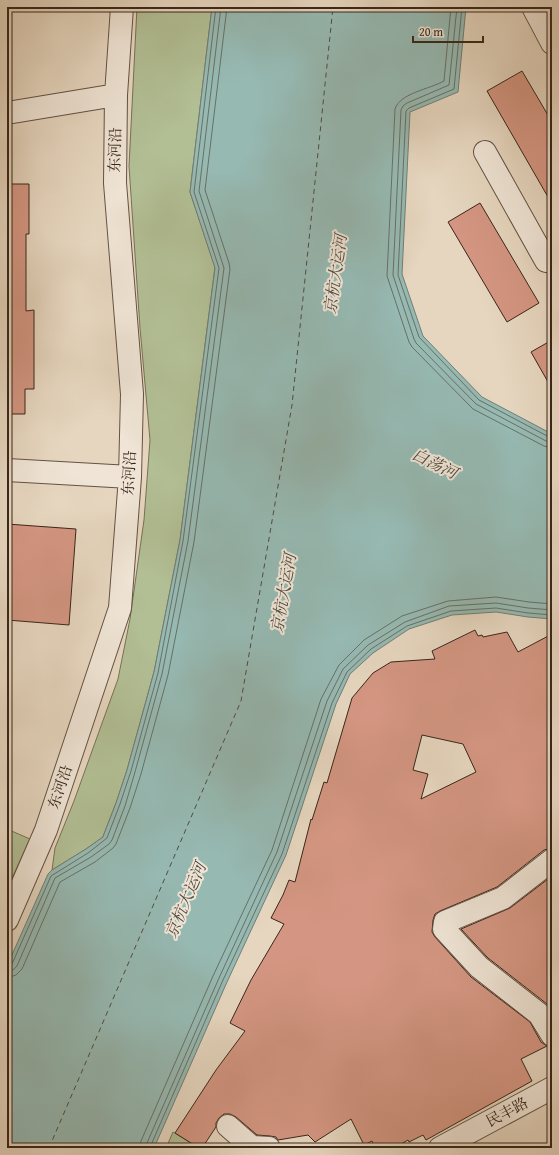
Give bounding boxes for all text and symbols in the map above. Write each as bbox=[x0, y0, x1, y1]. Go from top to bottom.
scale bar bbox=[413, 18, 483, 44]
text: 20 m bbox=[419, 23, 443, 40]
street label: 东河沿 bbox=[104, 127, 125, 173]
water label: 京杭大运河 bbox=[318, 230, 353, 315]
water label: 白荡河 bbox=[408, 442, 465, 486]
street label: 东河沿 bbox=[117, 450, 140, 496]
water label: 京杭大运河 bbox=[264, 549, 302, 634]
street label: 东河沿 bbox=[42, 762, 77, 812]
water label: 京杭大运河 bbox=[158, 856, 213, 942]
street label: 民丰路 bbox=[482, 1092, 532, 1131]

